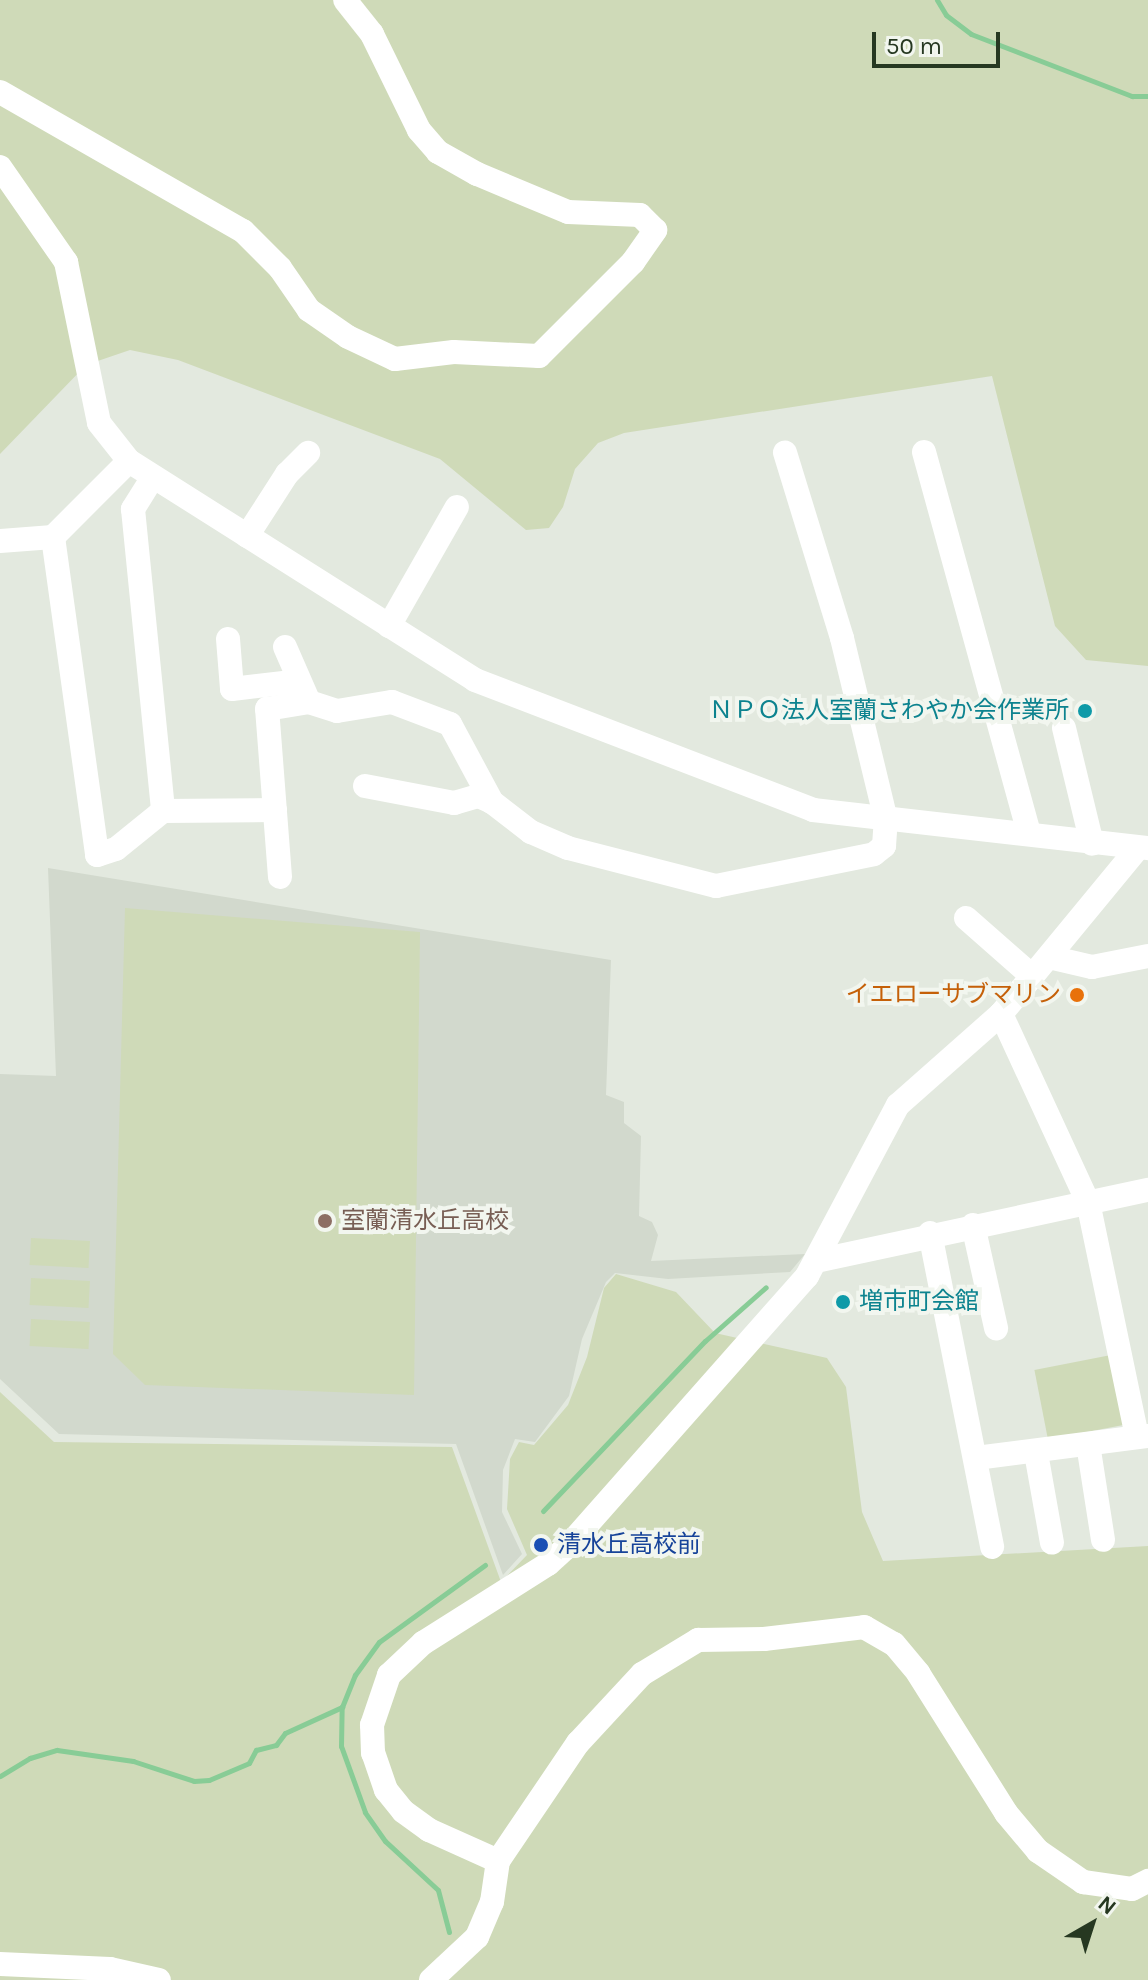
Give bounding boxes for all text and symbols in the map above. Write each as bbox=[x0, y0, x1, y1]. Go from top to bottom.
scale bar bbox=[876, 16, 1004, 66]
text: 50 m bbox=[886, 32, 942, 60]
place label: ＮＰＯ法人室蘭さわやか会作業所 bbox=[709, 697, 1069, 725]
marker: ＮＰＯ法人室蘭さわやか会作業所 bbox=[1076, 702, 1094, 720]
place label: イエローサブマリン bbox=[845, 981, 1061, 1009]
marker: イエローサブマリン bbox=[1068, 986, 1086, 1004]
place label: 室蘭清水丘高校 bbox=[341, 1207, 509, 1235]
marker: 室蘭清水丘高校 bbox=[316, 1212, 334, 1230]
place label: 増市町会館 bbox=[859, 1288, 979, 1316]
marker: 増市町会館 bbox=[834, 1293, 852, 1311]
place label: 清水丘高校前 bbox=[557, 1531, 701, 1559]
marker: 清水丘高校前 bbox=[532, 1536, 550, 1554]
north arrow bbox=[1052, 1884, 1132, 1964]
text: N bbox=[1093, 1890, 1121, 1920]

